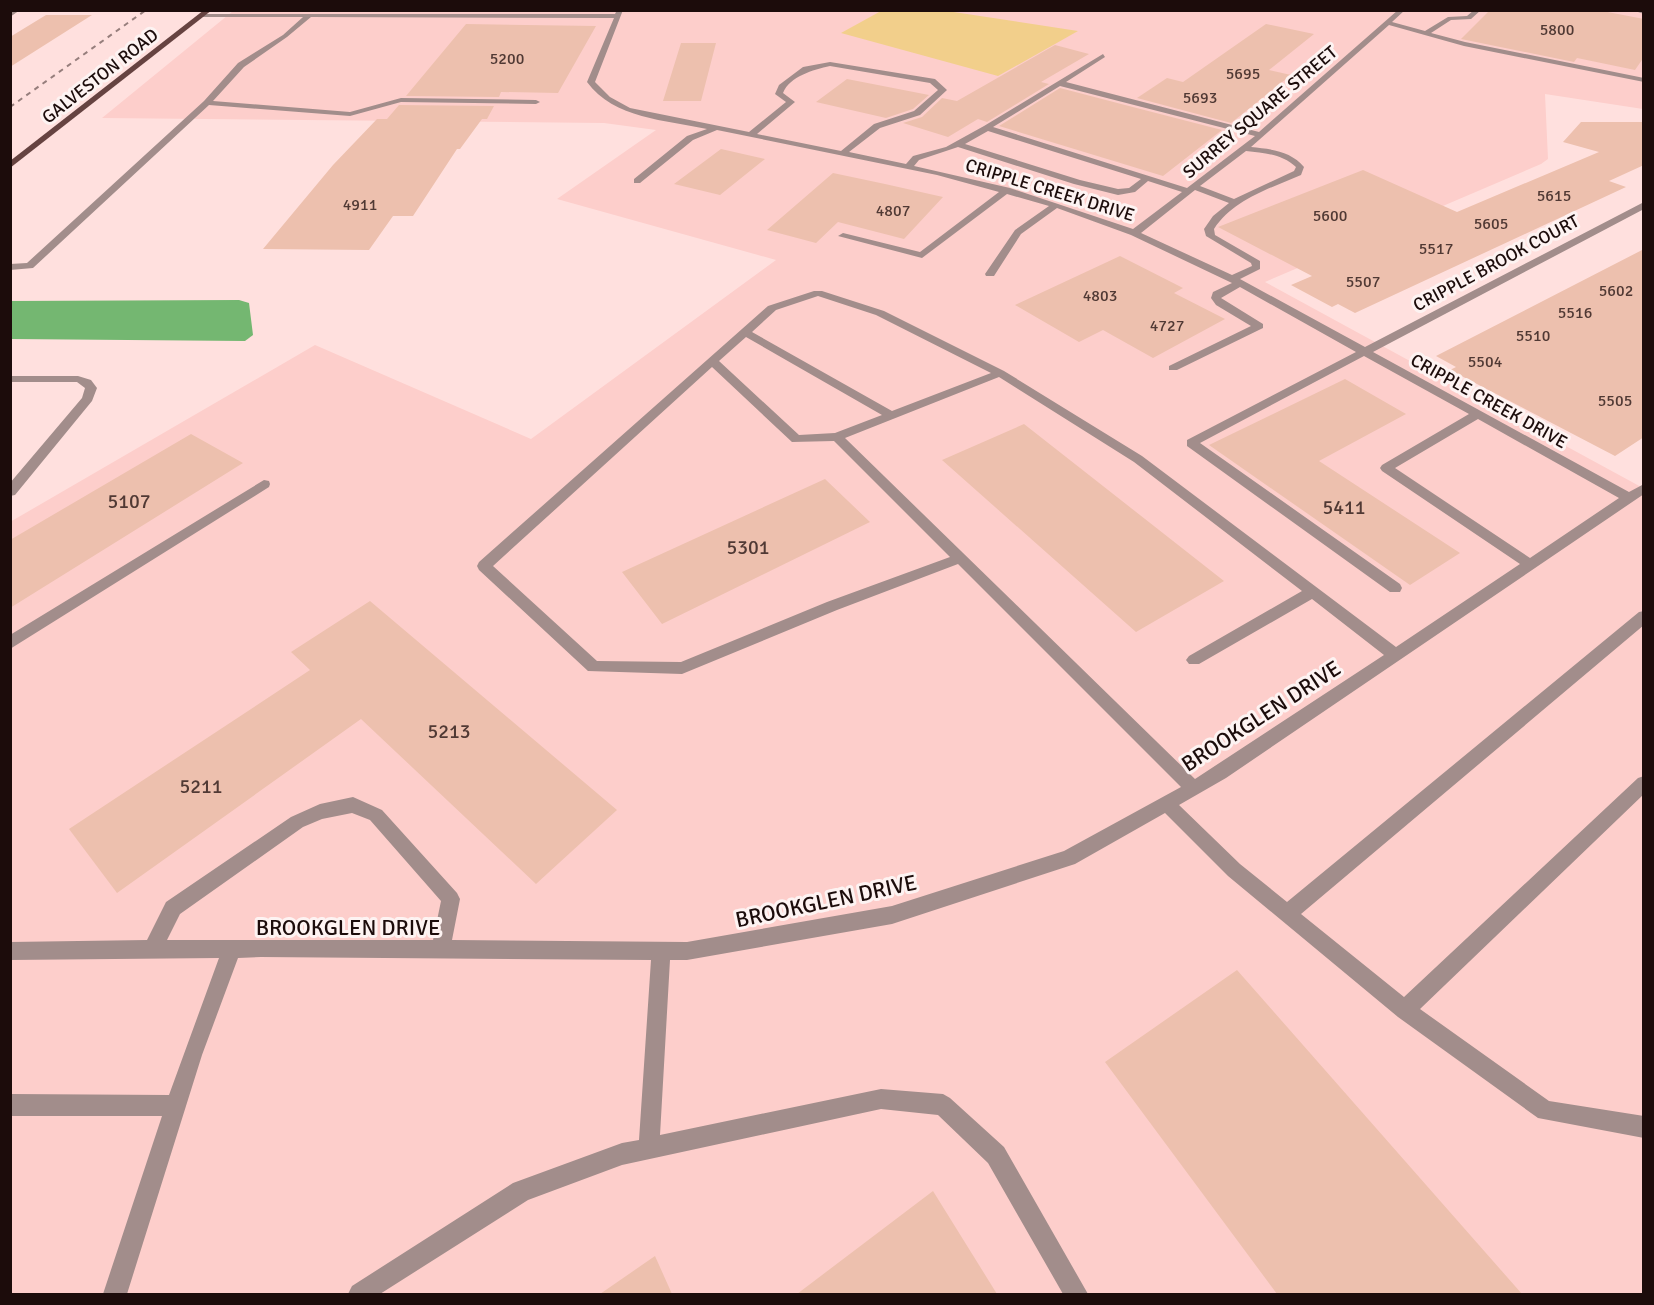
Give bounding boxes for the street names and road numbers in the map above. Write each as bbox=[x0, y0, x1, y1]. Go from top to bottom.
street label: GALVESTON ROAD bbox=[37, 24, 163, 128]
street label: SURREY SQUARE STREET bbox=[1178, 41, 1342, 183]
street label: CRIPPLE CREEK DRIVE bbox=[963, 154, 1137, 226]
street label: CRIPPLE BROOK COURT bbox=[1409, 210, 1583, 316]
street label: CRIPPLE CREEK DRIVE bbox=[1407, 349, 1571, 453]
street label: BROOKGLEN DRIVE bbox=[1176, 654, 1346, 778]
street label: BROOKGLEN DRIVE bbox=[733, 869, 919, 933]
street label: BROOKGLEN DRIVE bbox=[256, 914, 440, 941]

